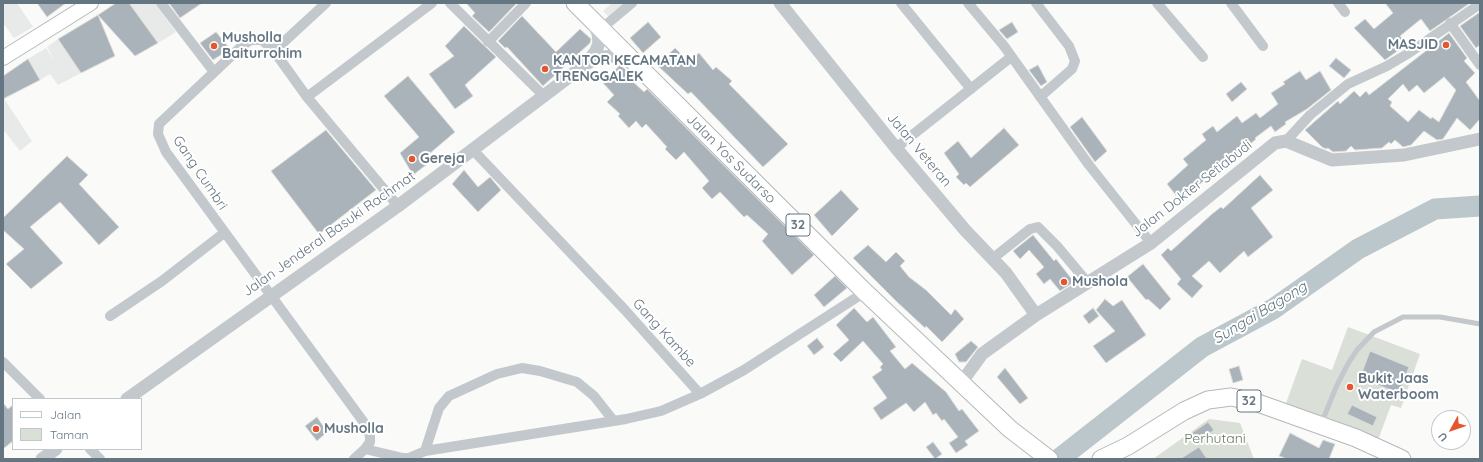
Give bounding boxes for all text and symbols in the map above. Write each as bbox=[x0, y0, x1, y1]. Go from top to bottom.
place label: Musholla Baiturrohim bbox=[222, 30, 302, 62]
place label: MASJID bbox=[1388, 37, 1438, 53]
marker: MASJID bbox=[1441, 40, 1451, 50]
marker: Musholla Baiturrohim bbox=[209, 41, 219, 51]
place label: KANTOR KECAMATAN TRENGGALEK bbox=[553, 53, 696, 86]
marker: KANTOR KECAMATAN TRENGGALEK bbox=[540, 64, 550, 74]
street label: Jalan Veteran bbox=[883, 110, 955, 190]
street label: Jalan Yos Sudarso bbox=[683, 111, 779, 207]
street label: Gang Cumbri bbox=[169, 133, 231, 213]
street label: Jalan Dokter Setiabudi bbox=[1129, 137, 1255, 241]
place label: Gereja bbox=[420, 151, 465, 167]
marker: Gereja bbox=[407, 154, 417, 164]
street label: Jalan Jenderal Basuki Rachmat bbox=[239, 168, 419, 300]
road number: 32 bbox=[786, 214, 810, 236]
place label: Mushola bbox=[1072, 274, 1128, 290]
marker: Mushola bbox=[1059, 277, 1069, 287]
water label: Sungai Bagong bbox=[1210, 278, 1310, 348]
street label: Gang Kambe bbox=[629, 295, 699, 371]
place label: Bukit Jaas Waterboom bbox=[1358, 371, 1439, 404]
marker: Bukit Jaas Waterboom bbox=[1345, 382, 1355, 392]
road number: 32 bbox=[1237, 390, 1261, 412]
legend bbox=[12, 398, 142, 450]
text: Jalan bbox=[50, 407, 81, 422]
north arrow bbox=[1431, 410, 1471, 450]
place label: Musholla bbox=[324, 421, 384, 437]
marker: Musholla bbox=[311, 424, 321, 434]
text: Taman bbox=[50, 427, 88, 442]
text: U bbox=[1435, 430, 1450, 445]
park label: Perhutani bbox=[1184, 431, 1246, 447]

